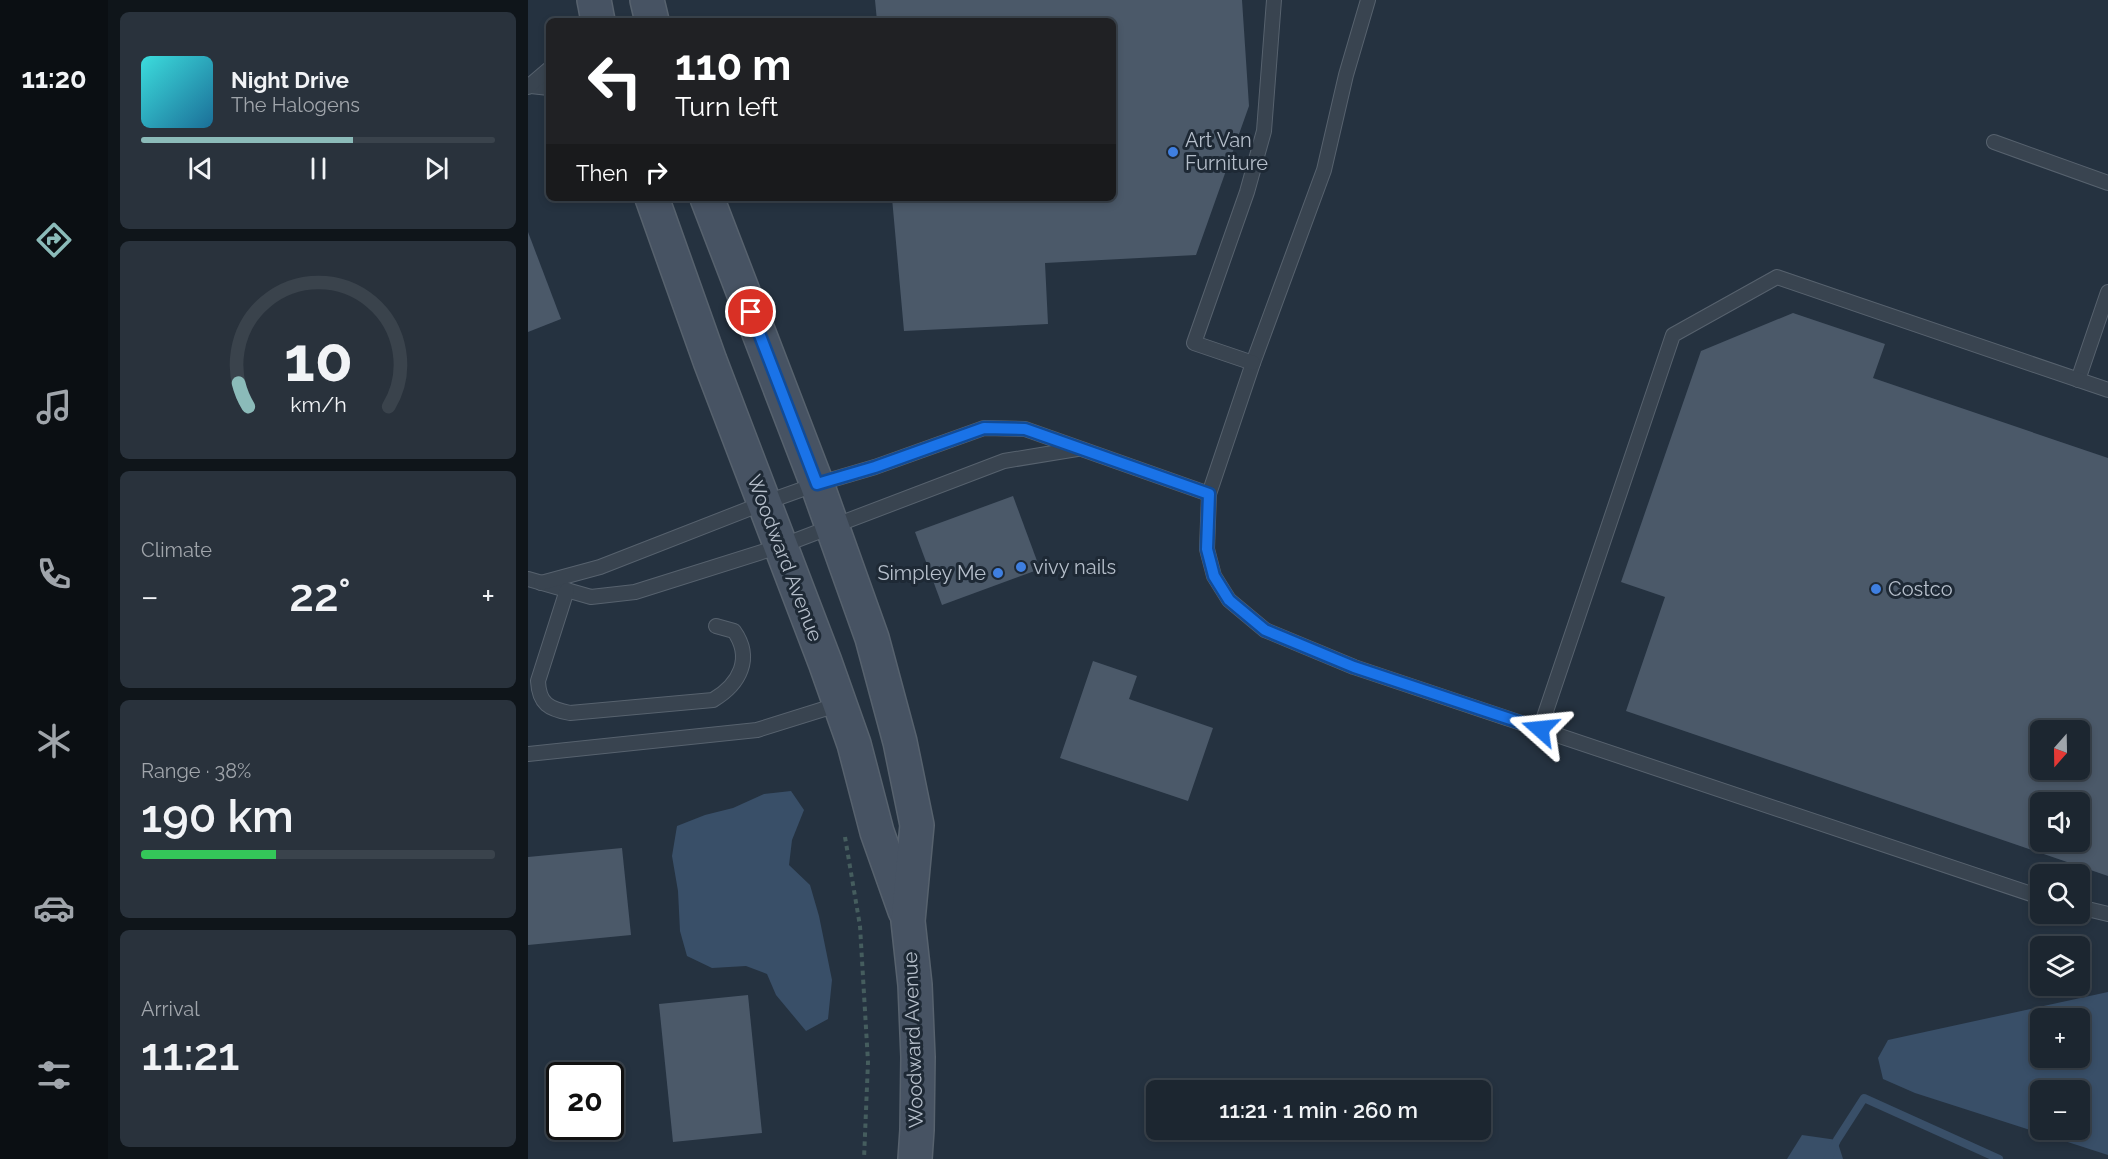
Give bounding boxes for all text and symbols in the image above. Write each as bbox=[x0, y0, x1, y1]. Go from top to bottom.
text: 110 m bbox=[675, 41, 791, 90]
icon: left bbox=[576, 42, 654, 120]
text: 11:20 bbox=[21, 63, 87, 94]
text: Night Drive bbox=[231, 67, 349, 93]
text: Turn left bbox=[675, 91, 778, 122]
text: The Halogens bbox=[231, 93, 360, 117]
place label: Art Van Furniture bbox=[1185, 128, 1268, 175]
marker: Art Van Furniture bbox=[1166, 145, 1180, 159]
icon: previous bbox=[184, 152, 217, 185]
icon: pause bbox=[302, 152, 335, 185]
icon: next bbox=[420, 152, 453, 185]
icon: right bbox=[640, 156, 673, 189]
text: Then bbox=[576, 160, 628, 186]
icon: directions bbox=[33, 219, 75, 261]
pin bbox=[725, 286, 776, 337]
icon: arrive bbox=[734, 295, 767, 328]
text: 10 bbox=[283, 322, 353, 396]
icon: music bbox=[33, 386, 75, 428]
text: km/h bbox=[290, 393, 346, 418]
street label: Woodward Avenue bbox=[742, 471, 828, 645]
text: Climate bbox=[141, 538, 212, 562]
icon: phone bbox=[33, 553, 75, 595]
place label: vivy nails bbox=[1033, 555, 1116, 579]
marker: vivy nails bbox=[1014, 560, 1028, 574]
place label: Simpley Me bbox=[877, 561, 986, 585]
marker: Simpley Me bbox=[991, 566, 1005, 580]
text: 22° bbox=[289, 569, 351, 622]
text: − bbox=[141, 577, 159, 616]
text: + bbox=[481, 577, 495, 616]
place label: Costco bbox=[1888, 577, 1953, 601]
marker: Costco bbox=[1869, 582, 1883, 596]
position arrow bbox=[1508, 697, 1572, 761]
icon: climate bbox=[33, 720, 75, 762]
north arrow bbox=[2030, 720, 2090, 780]
map controls bbox=[2030, 720, 2090, 1140]
text: Range · 38% bbox=[141, 759, 251, 783]
text: 190 km bbox=[141, 790, 294, 843]
button: sound bbox=[2030, 792, 2090, 852]
button: search bbox=[2030, 864, 2090, 924]
icon: car bbox=[33, 887, 75, 929]
button: layers bbox=[2030, 936, 2090, 996]
street label: Woodward Avenue bbox=[898, 951, 928, 1129]
text: Arrival bbox=[141, 997, 200, 1021]
button: + bbox=[2030, 1008, 2090, 1068]
text: 11:21 bbox=[141, 1028, 239, 1081]
icon: filters bbox=[33, 1054, 75, 1096]
speed limit sign: 20 bbox=[546, 1062, 624, 1140]
button: − bbox=[2030, 1080, 2090, 1140]
text: 11:21 · 1 min · 260 m bbox=[1219, 1097, 1418, 1123]

